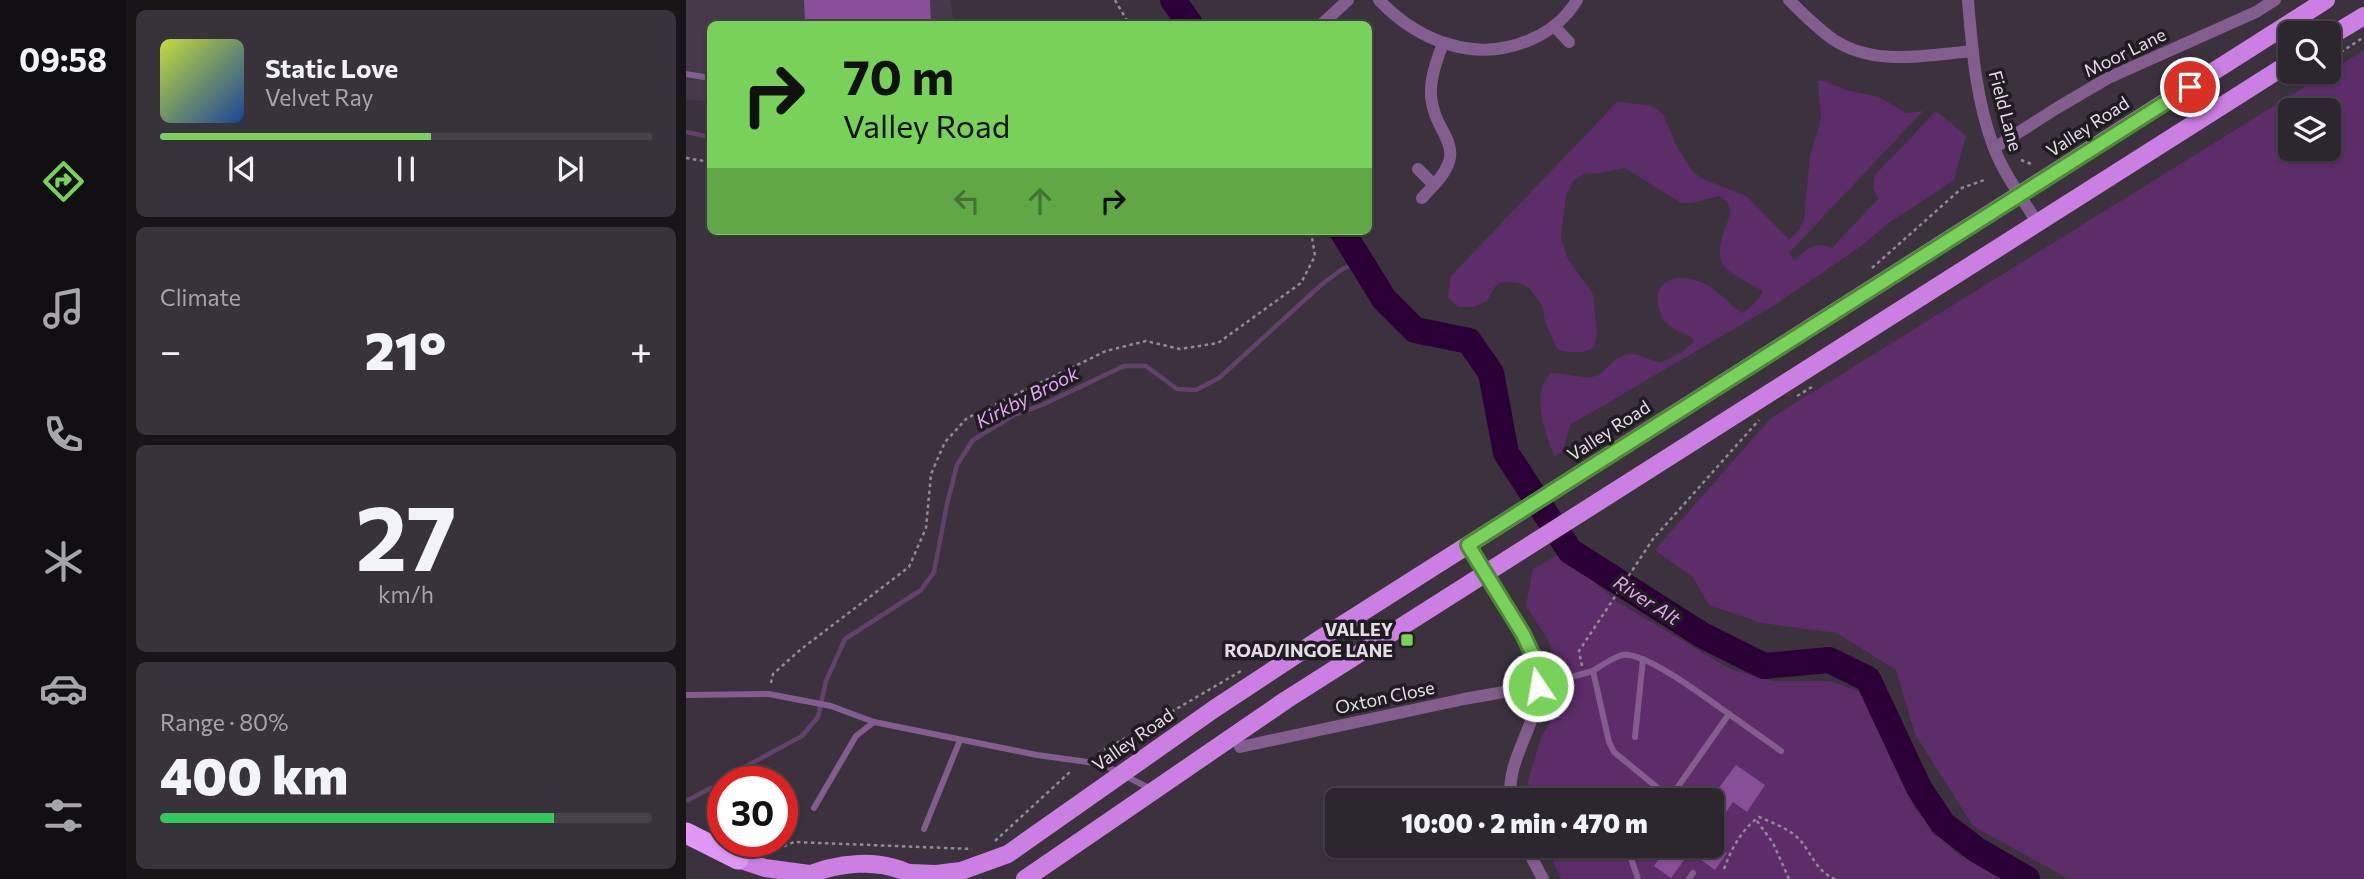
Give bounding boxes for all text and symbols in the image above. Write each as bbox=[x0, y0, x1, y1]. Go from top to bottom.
map controls bbox=[2278, 21, 2341, 161]
button: search bbox=[2278, 21, 2341, 84]
street label: Moor Lane bbox=[2080, 23, 2169, 81]
text: 09:58 bbox=[19, 39, 107, 79]
text: 70 m bbox=[843, 45, 954, 105]
icon: right bbox=[728, 49, 819, 140]
text: Static Love bbox=[265, 52, 398, 83]
pin bbox=[2160, 57, 2220, 117]
street label: Field Lane bbox=[1985, 68, 2027, 153]
icon: arrive bbox=[2171, 68, 2209, 106]
text: Velvet Ray bbox=[265, 83, 373, 111]
street label: Valley Road bbox=[2042, 91, 2133, 161]
button: layers bbox=[2278, 98, 2341, 161]
text: Valley Road bbox=[843, 105, 1010, 145]
icon: previous bbox=[223, 150, 261, 188]
icon: pause bbox=[387, 150, 425, 188]
icon: next bbox=[551, 150, 589, 188]
icon: directions bbox=[39, 157, 88, 206]
icon: left bbox=[948, 182, 986, 220]
icon: ahead bbox=[1021, 182, 1059, 220]
icon: right bbox=[1094, 182, 1132, 220]
text: Climate bbox=[160, 283, 241, 311]
icon: music bbox=[39, 284, 88, 333]
text: 21° bbox=[365, 317, 446, 381]
text: − bbox=[160, 326, 182, 373]
text: + bbox=[630, 326, 652, 373]
water label: Kirkby Brook bbox=[972, 361, 1083, 432]
street label: Valley Road bbox=[1563, 395, 1654, 465]
icon: phone bbox=[39, 410, 88, 459]
text: 27 bbox=[355, 478, 457, 590]
icon: climate bbox=[39, 537, 88, 586]
water label: River Alt bbox=[1610, 570, 1686, 630]
text: km/h bbox=[378, 580, 434, 608]
place label: VALLEY ROAD/INGOE LANE bbox=[1224, 618, 1393, 661]
marker: VALLEY ROAD/INGOE LANE bbox=[1399, 632, 1415, 648]
position arrow bbox=[1501, 649, 1575, 723]
icon: car bbox=[39, 664, 88, 713]
street label: Oxton Close bbox=[1333, 676, 1436, 718]
street label: Valley Road bbox=[1088, 703, 1177, 775]
text: Range · 80% bbox=[160, 708, 288, 736]
text: 400 km bbox=[160, 742, 348, 806]
speed limit sign: 30 bbox=[707, 766, 798, 857]
icon: filters bbox=[39, 791, 88, 840]
text: 10:00 · 2 min · 470 m bbox=[1401, 807, 1648, 838]

